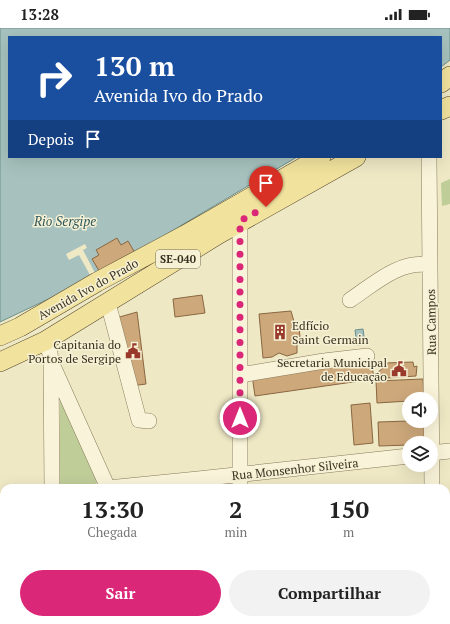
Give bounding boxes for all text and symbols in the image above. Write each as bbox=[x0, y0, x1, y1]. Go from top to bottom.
text: 13:28 bbox=[20, 4, 59, 24]
text: 130 m bbox=[94, 47, 175, 84]
icon: right bbox=[28, 52, 80, 104]
text: Avenida Ivo do Prado bbox=[94, 83, 263, 107]
icon: arrive bbox=[82, 128, 104, 150]
text: Depois bbox=[28, 129, 74, 149]
pin bbox=[249, 166, 283, 207]
icon: arrive bbox=[255, 172, 277, 194]
water label: Rio Sergipe bbox=[33, 212, 96, 230]
road number: SE-040 bbox=[156, 250, 200, 268]
street label: Avenida Ivo do Prado bbox=[35, 255, 141, 323]
street label: Rua Campos bbox=[423, 289, 439, 355]
place label: Edfício Saint Germain bbox=[292, 318, 369, 347]
building icon: Edfício Saint Germain bbox=[271, 323, 289, 341]
place label: Capitania do Portos de Sergipe bbox=[28, 337, 121, 366]
public building icon: Capitania do Portos de Sergipe bbox=[124, 342, 142, 360]
place label: Secretaria Municipal de Educação bbox=[277, 355, 387, 384]
public building icon: Secretaria Municipal de Educação bbox=[390, 360, 408, 378]
map controls bbox=[402, 392, 438, 472]
button: sound bbox=[402, 392, 438, 428]
position arrow bbox=[219, 397, 261, 439]
button: layers bbox=[402, 436, 438, 472]
street label: Rua Monsenhor Silveira bbox=[231, 455, 359, 483]
text: 13:30 bbox=[81, 493, 143, 525]
text: 2 bbox=[229, 493, 243, 525]
text: 150 bbox=[328, 493, 369, 525]
text: Chegada bbox=[87, 523, 137, 541]
text: min bbox=[224, 523, 247, 541]
text: m bbox=[343, 523, 354, 541]
button: Sair bbox=[20, 570, 221, 616]
button: Compartilhar bbox=[229, 570, 430, 616]

